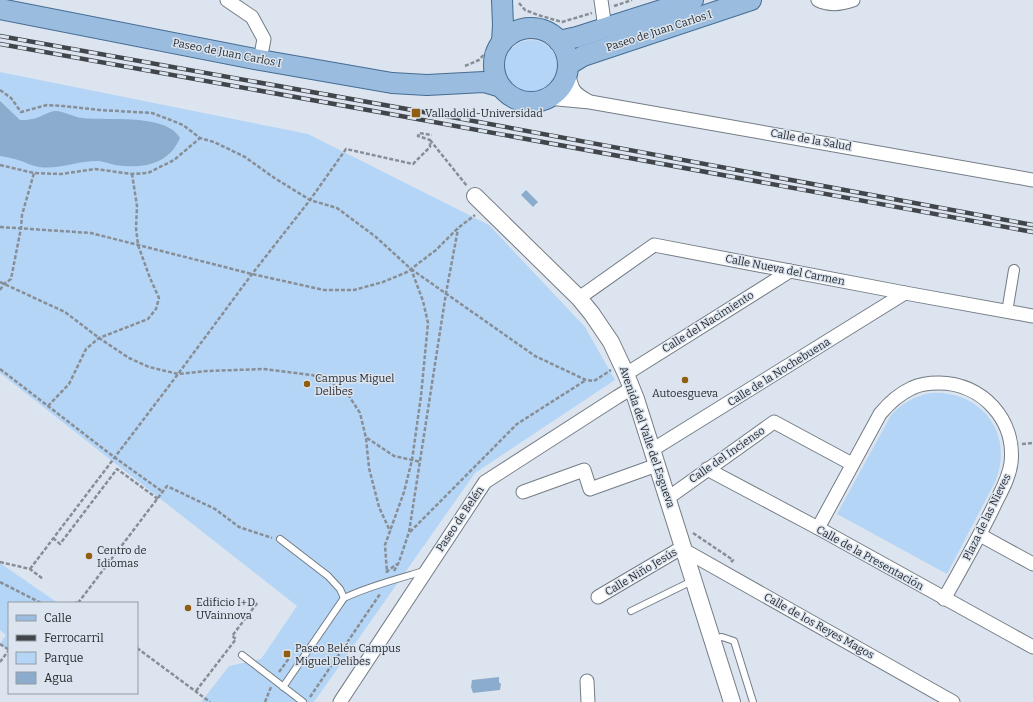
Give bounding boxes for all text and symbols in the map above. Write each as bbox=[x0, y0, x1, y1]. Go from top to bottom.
street label: Paseo de Juan Carlos I bbox=[604, 8, 714, 54]
street label: Paseo de Juan Carlos I bbox=[171, 36, 283, 70]
marker: Valladolid-Universidad bbox=[410, 107, 422, 119]
place label: Valladolid-Universidad bbox=[425, 107, 543, 120]
street label: Calle de la Salud bbox=[769, 126, 853, 154]
street label: Calle Nueva del Carmen bbox=[724, 252, 846, 288]
street label: Calle del Nacimiento bbox=[660, 289, 756, 355]
street label: Calle de la Nochebuena bbox=[725, 335, 833, 409]
street label: Avenida del Valle del Esgueva bbox=[617, 364, 677, 510]
place label: Campus Miguel Delibes bbox=[315, 372, 394, 398]
marker: Autoesgueva bbox=[680, 375, 690, 385]
marker: Campus Miguel Delibes bbox=[302, 379, 312, 389]
place label: Autoesgueva bbox=[652, 387, 718, 400]
street label: Calle del Incienso bbox=[687, 424, 767, 486]
street label: Plaza de las Nieves bbox=[960, 472, 1014, 562]
street label: Paseo de Belén bbox=[433, 484, 487, 554]
street label: Calle de la Presentación bbox=[814, 523, 926, 593]
place label: Centro de Idiomas bbox=[97, 544, 146, 570]
street label: Calle Niño Jesús bbox=[603, 545, 679, 599]
marker: Centro de Idiomas bbox=[84, 551, 94, 561]
street label: Calle de los Reyes Magos bbox=[762, 590, 876, 662]
place label: Edificio I+D UVainnova bbox=[196, 596, 255, 622]
legend bbox=[8, 602, 138, 694]
marker: Edificio I+D UVainnova bbox=[183, 603, 193, 613]
text: Calle bbox=[44, 611, 72, 625]
text: Ferrocarril bbox=[44, 631, 104, 645]
place label: Paseo Belén Campus Miguel Delibes bbox=[295, 642, 400, 668]
marker: Paseo Belén Campus Miguel Delibes bbox=[282, 649, 292, 659]
text: Parque bbox=[44, 651, 83, 665]
text: Agua bbox=[44, 671, 73, 685]

